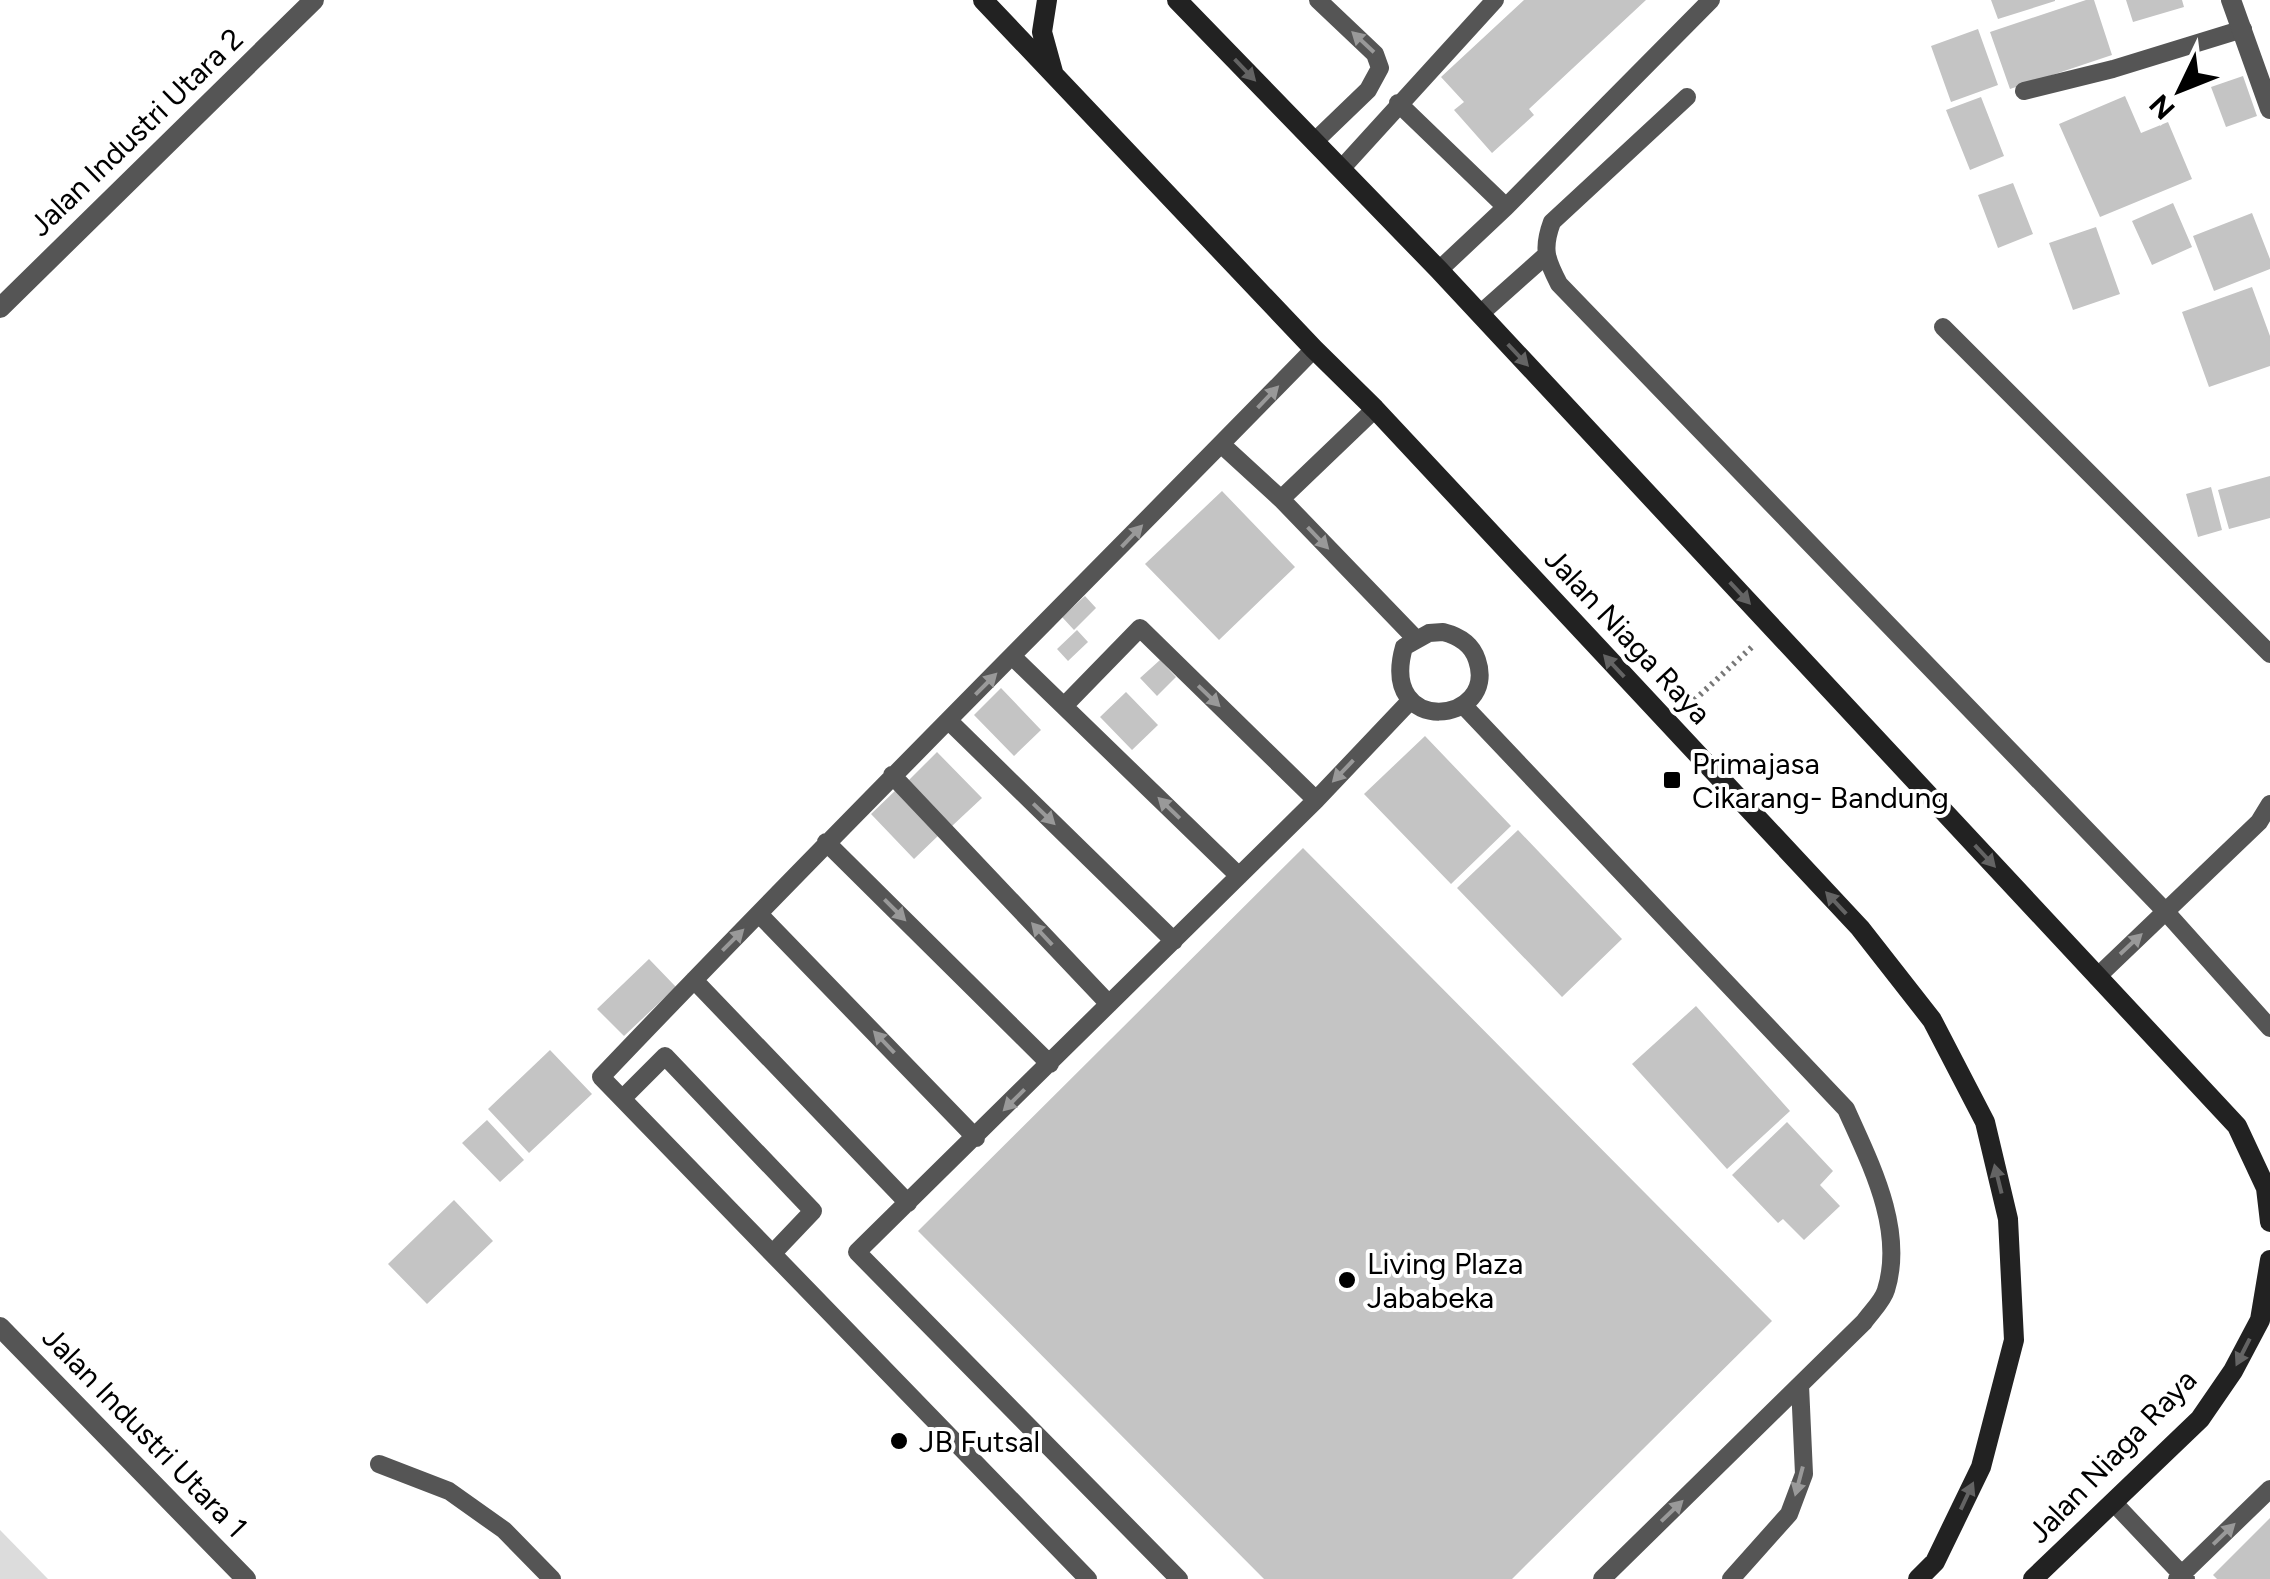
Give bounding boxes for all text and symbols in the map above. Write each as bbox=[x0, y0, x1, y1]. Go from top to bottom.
street label: Jalan Industri Utara 2 bbox=[21, 20, 251, 244]
one-way arrow bbox=[1351, 31, 1375, 54]
north arrow bbox=[2130, 40, 2230, 140]
one-way arrow bbox=[1233, 58, 1256, 82]
text: N bbox=[2142, 88, 2182, 127]
one-way arrow bbox=[1506, 343, 1529, 367]
one-way arrow bbox=[1255, 385, 1279, 409]
one-way arrow bbox=[1120, 524, 1143, 548]
one-way arrow bbox=[1306, 526, 1329, 550]
street label: Jalan Niaga Raya bbox=[1537, 540, 1719, 732]
one-way arrow bbox=[1728, 581, 1751, 605]
one-way arrow bbox=[1603, 654, 1626, 678]
one-way arrow bbox=[974, 673, 998, 696]
one-way arrow bbox=[1197, 684, 1221, 707]
place label: Primajasa Cikarang- Bandung bbox=[1692, 745, 1949, 816]
one-way arrow bbox=[1332, 759, 1355, 783]
marker: Primajasa Cikarang- Bandung bbox=[1661, 769, 1683, 791]
one-way arrow bbox=[1158, 797, 1182, 820]
one-way arrow bbox=[1032, 802, 1056, 825]
one-way arrow bbox=[1973, 844, 1996, 868]
one-way arrow bbox=[1825, 891, 1848, 915]
one-way arrow bbox=[883, 898, 907, 922]
one-way arrow bbox=[1031, 922, 1054, 946]
one-way arrow bbox=[721, 928, 744, 952]
one-way arrow bbox=[2119, 933, 2143, 956]
one-way arrow bbox=[872, 1031, 896, 1055]
one-way arrow bbox=[1003, 1087, 1026, 1111]
one-way arrow bbox=[1990, 1163, 2005, 1194]
place label: Living Plaza Jababeka bbox=[1367, 1245, 1523, 1316]
marker: Living Plaza Jababeka bbox=[1336, 1269, 1358, 1291]
street label: Jalan Industri Utara 1 bbox=[35, 1319, 255, 1545]
one-way arrow bbox=[2235, 1338, 2252, 1367]
street label: Jalan Niaga Raya bbox=[2020, 1361, 2204, 1551]
place label: JB Futsal bbox=[919, 1423, 1040, 1460]
marker: JB Futsal bbox=[888, 1430, 910, 1452]
one-way arrow bbox=[1791, 1466, 1807, 1497]
one-way arrow bbox=[1958, 1481, 1975, 1510]
one-way arrow bbox=[1659, 1499, 1683, 1523]
one-way arrow bbox=[2211, 1523, 2235, 1546]

